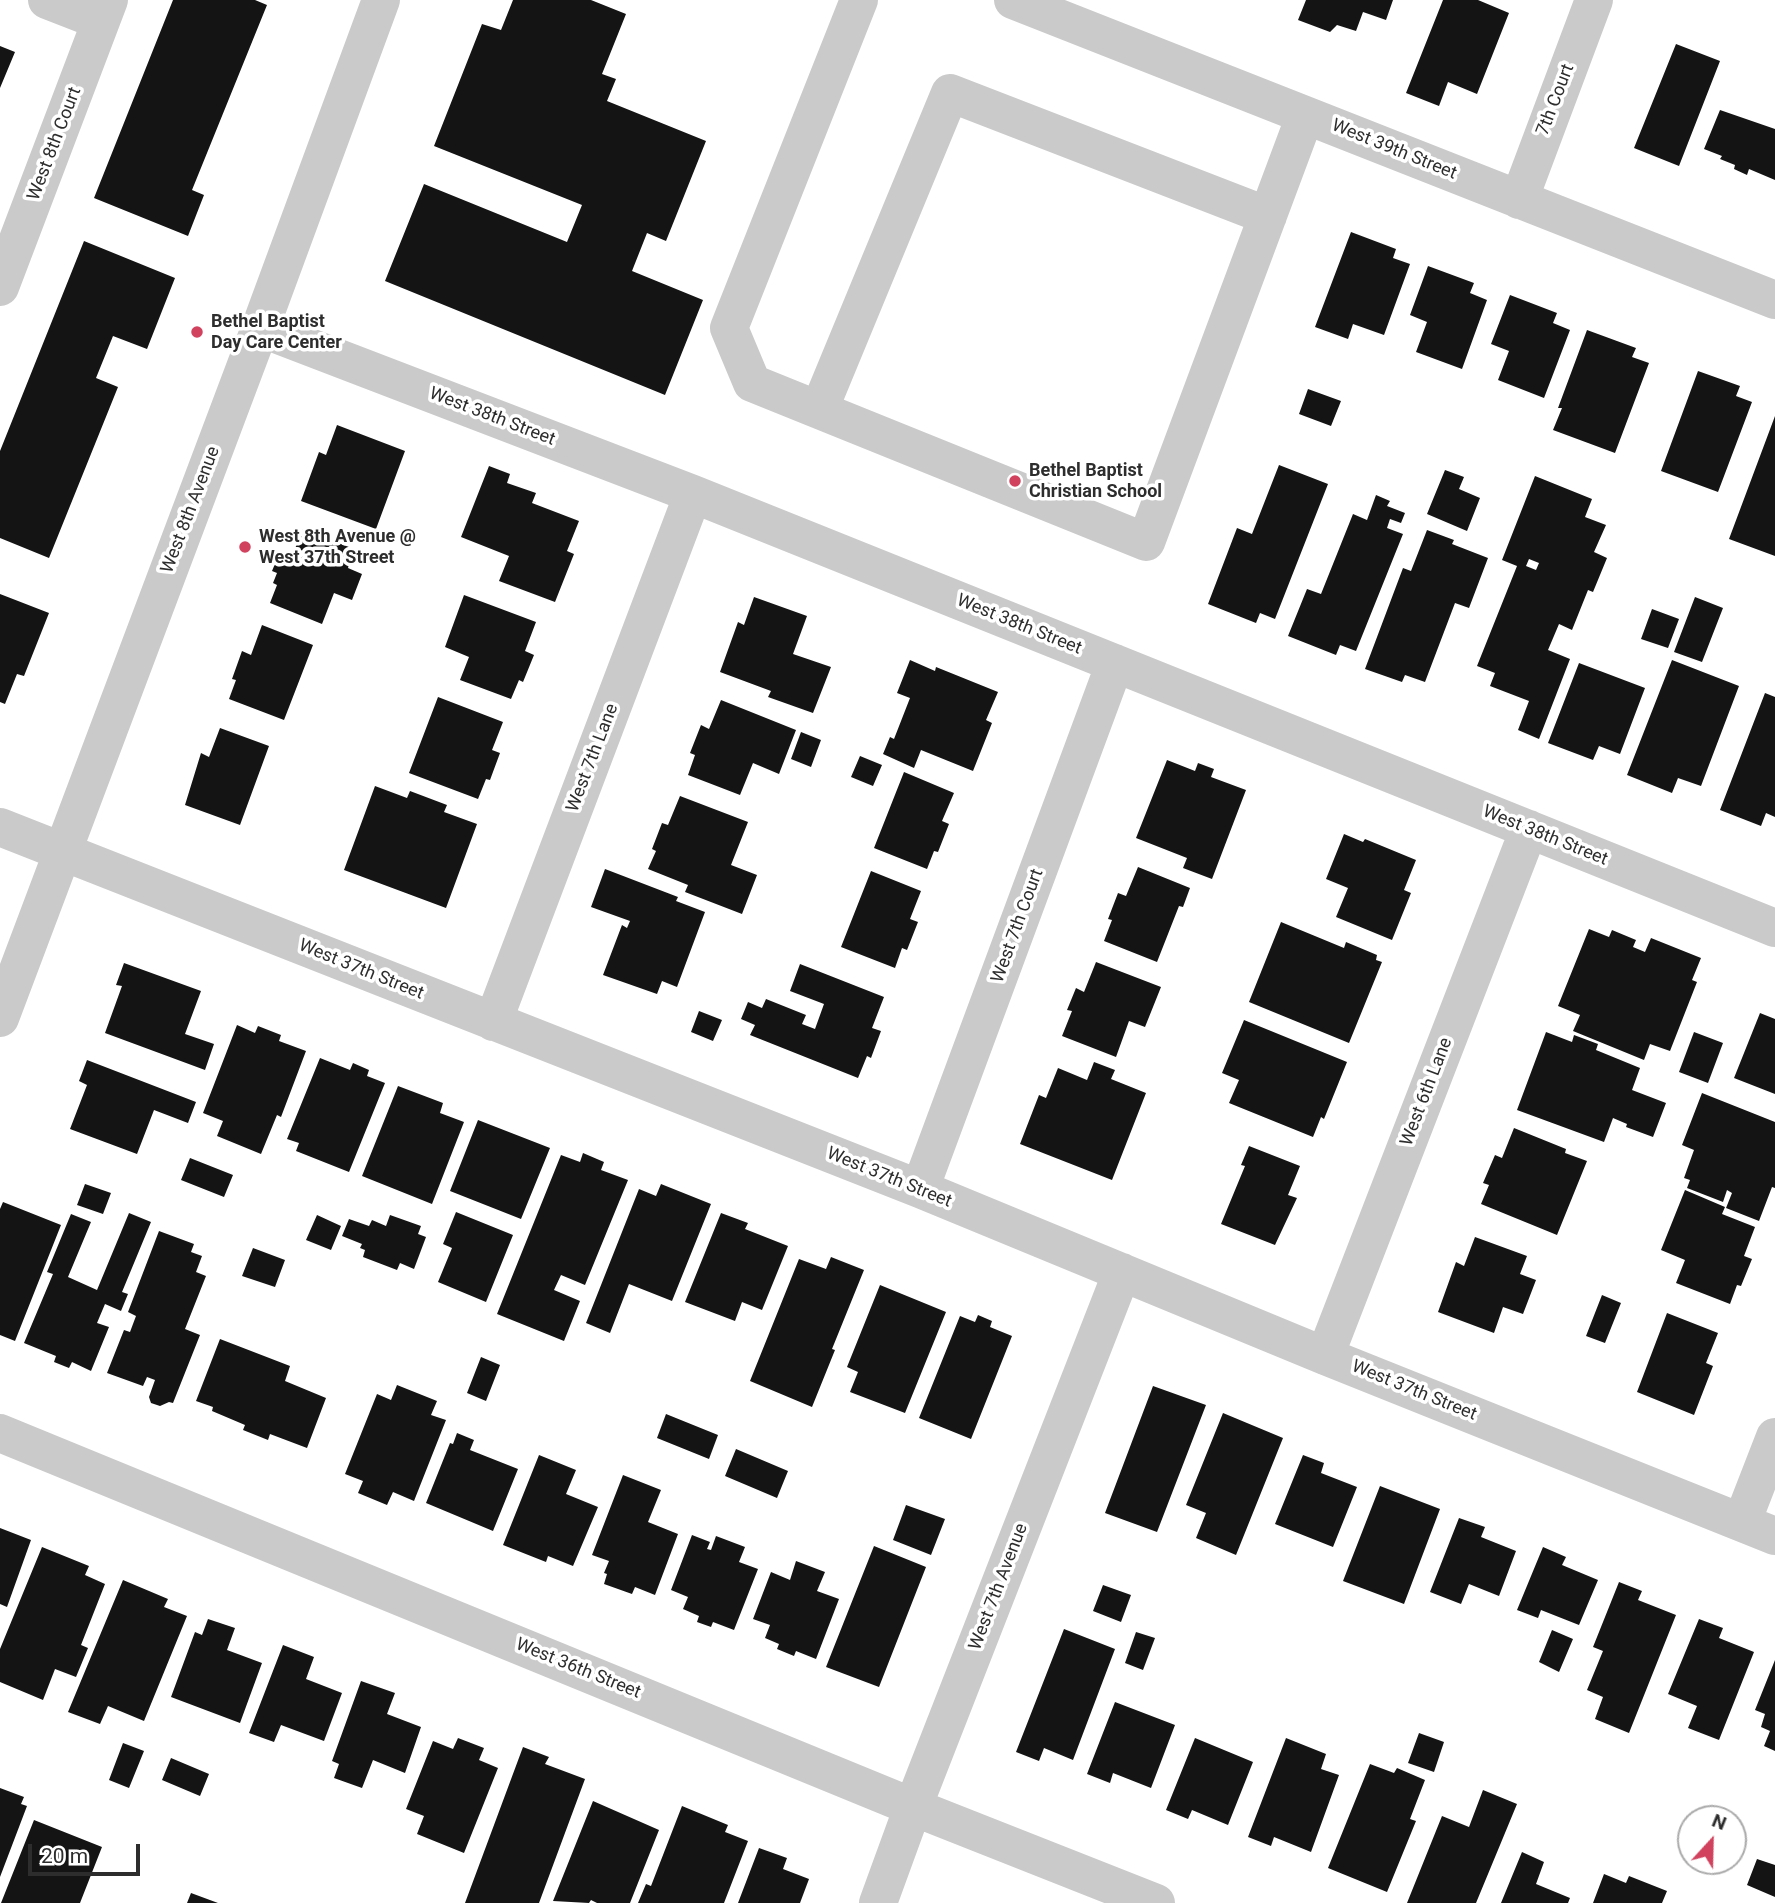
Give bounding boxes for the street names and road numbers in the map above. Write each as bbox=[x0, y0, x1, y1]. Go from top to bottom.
street label: 7th Court bbox=[1533, 61, 1579, 139]
street label: West 8th Court bbox=[23, 84, 87, 204]
street label: West 39th Street bbox=[1328, 115, 1460, 185]
street label: West 38th Street bbox=[426, 383, 558, 451]
street label: West 8th Avenue bbox=[157, 444, 225, 576]
street label: West 38th Street bbox=[953, 590, 1085, 660]
street label: West 7th Lane bbox=[562, 701, 624, 815]
street label: West 38th Street bbox=[1479, 801, 1611, 871]
street label: West 7th Court bbox=[987, 866, 1049, 986]
street label: West 37th Street bbox=[295, 935, 427, 1005]
street label: West 6th Lane bbox=[1396, 1035, 1458, 1149]
street label: West 37th Street bbox=[823, 1143, 955, 1213]
street label: West 37th Street bbox=[1348, 1356, 1480, 1426]
street label: West 7th Avenue bbox=[965, 1521, 1033, 1653]
street label: West 36th Street bbox=[512, 1634, 644, 1704]

